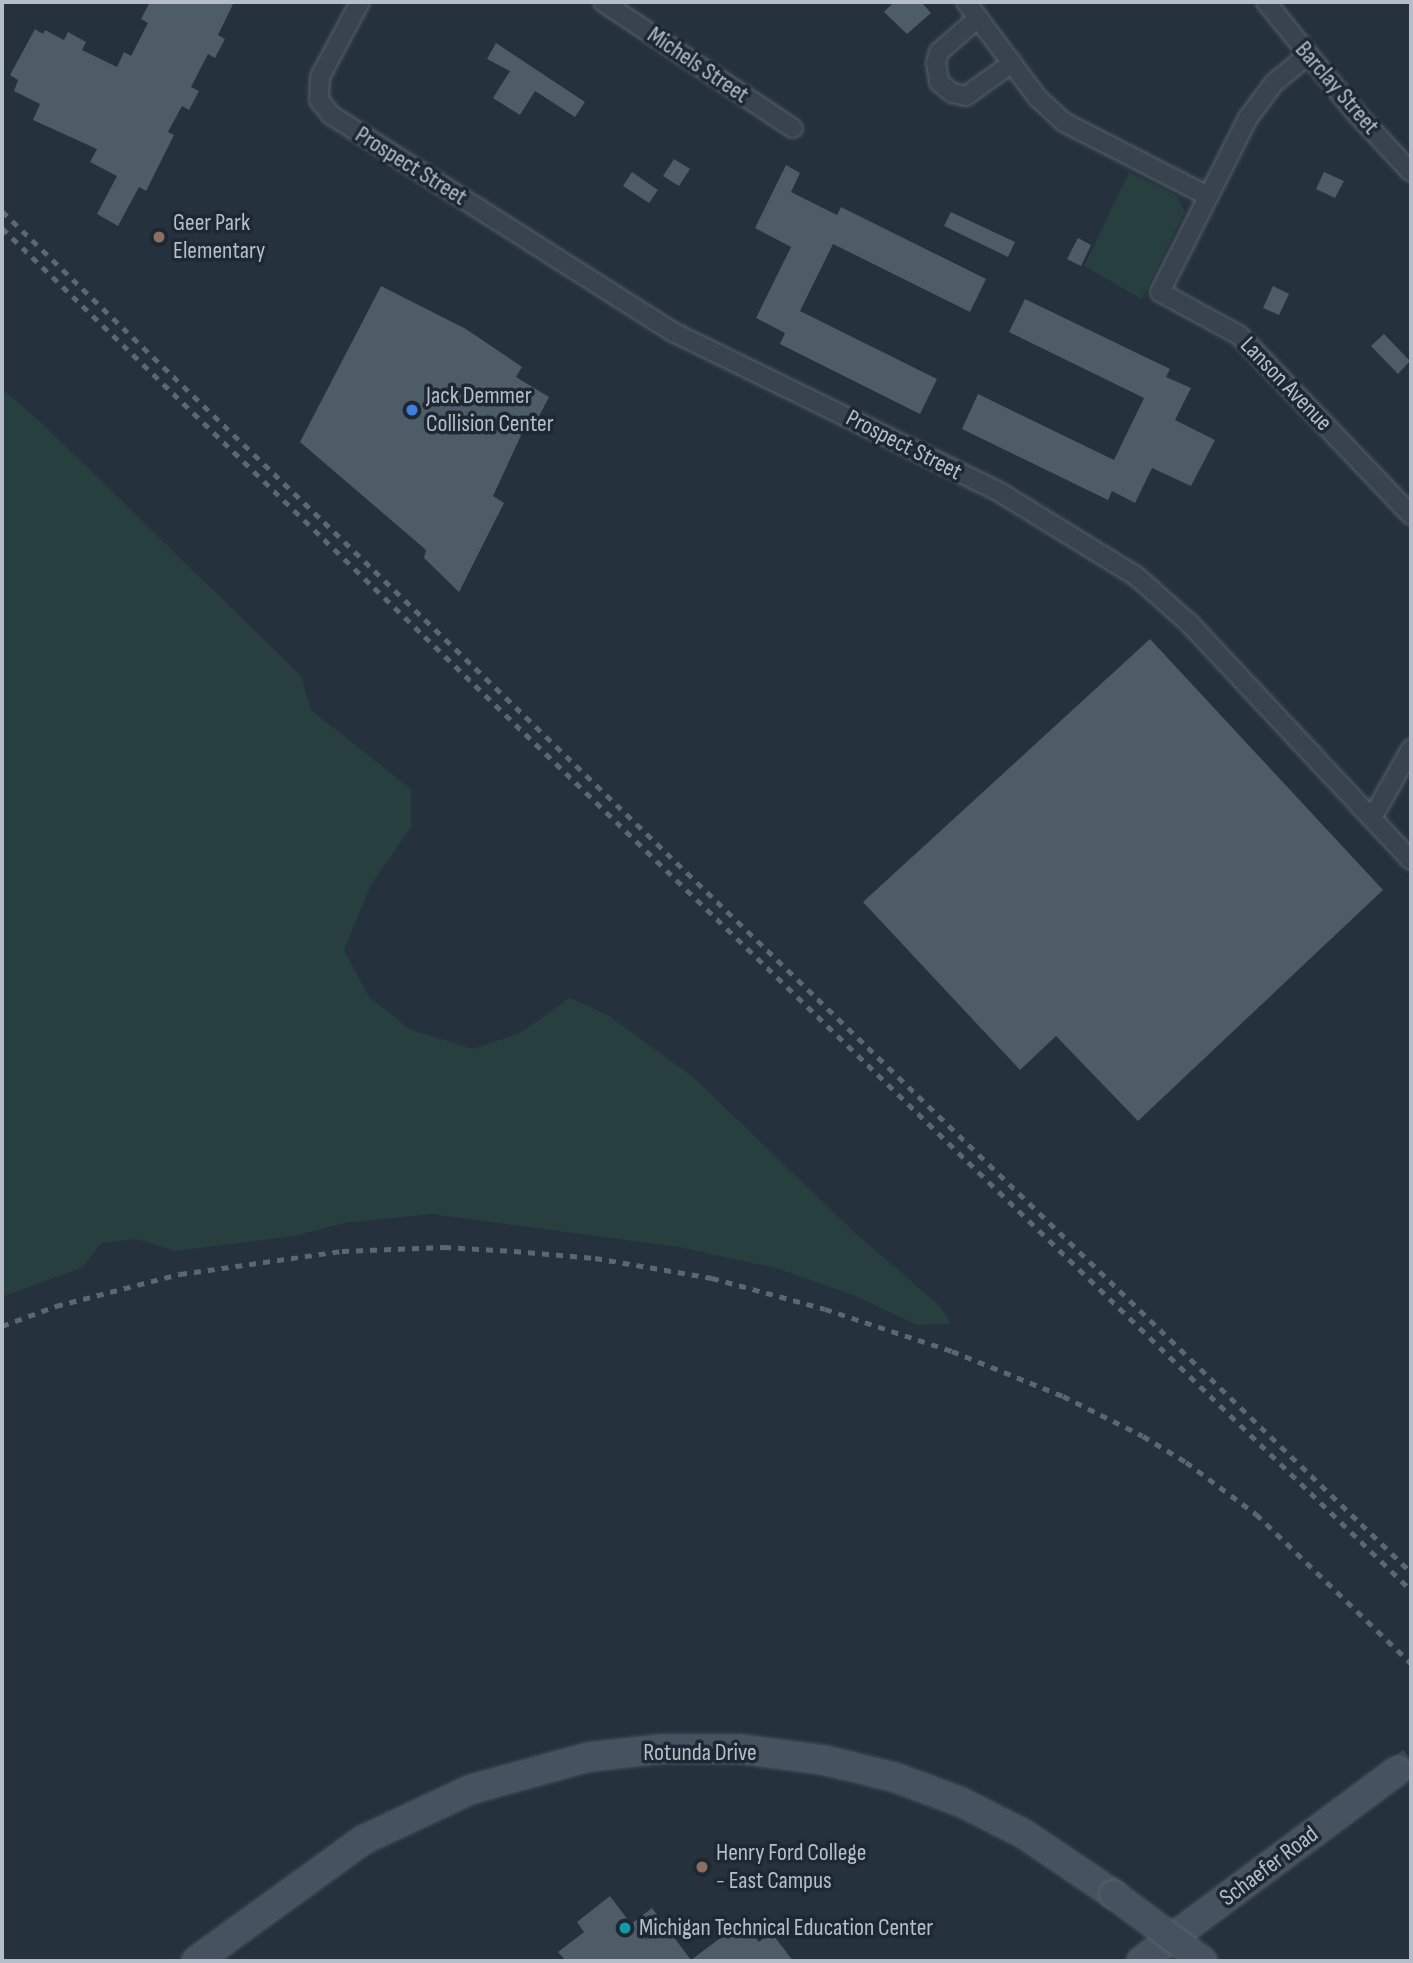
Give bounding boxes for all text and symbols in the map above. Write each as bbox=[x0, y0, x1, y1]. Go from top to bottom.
street label: Michels Street bbox=[642, 21, 754, 109]
street label: Barclay Street bbox=[1289, 36, 1385, 140]
street label: Prospect Street bbox=[350, 120, 472, 212]
place label: Geer Park Elementary bbox=[173, 209, 265, 265]
marker: Geer Park Elementary bbox=[151, 229, 167, 245]
street label: Lanson Avenue bbox=[1234, 331, 1338, 437]
place label: Jack Demmer Collision Center bbox=[426, 382, 554, 438]
marker: Jack Demmer Collision Center bbox=[404, 402, 420, 418]
street label: Prospect Street bbox=[841, 404, 967, 486]
street label: Rotunda Drive bbox=[643, 1739, 757, 1767]
street label: Schaefer Road bbox=[1214, 1820, 1324, 1912]
place label: Henry Ford College - East Campus bbox=[716, 1839, 866, 1895]
marker: Henry Ford College - East Campus bbox=[694, 1859, 710, 1875]
place label: Michigan Technical Education Center bbox=[639, 1914, 933, 1942]
marker: Michigan Technical Education Center bbox=[617, 1920, 633, 1936]

